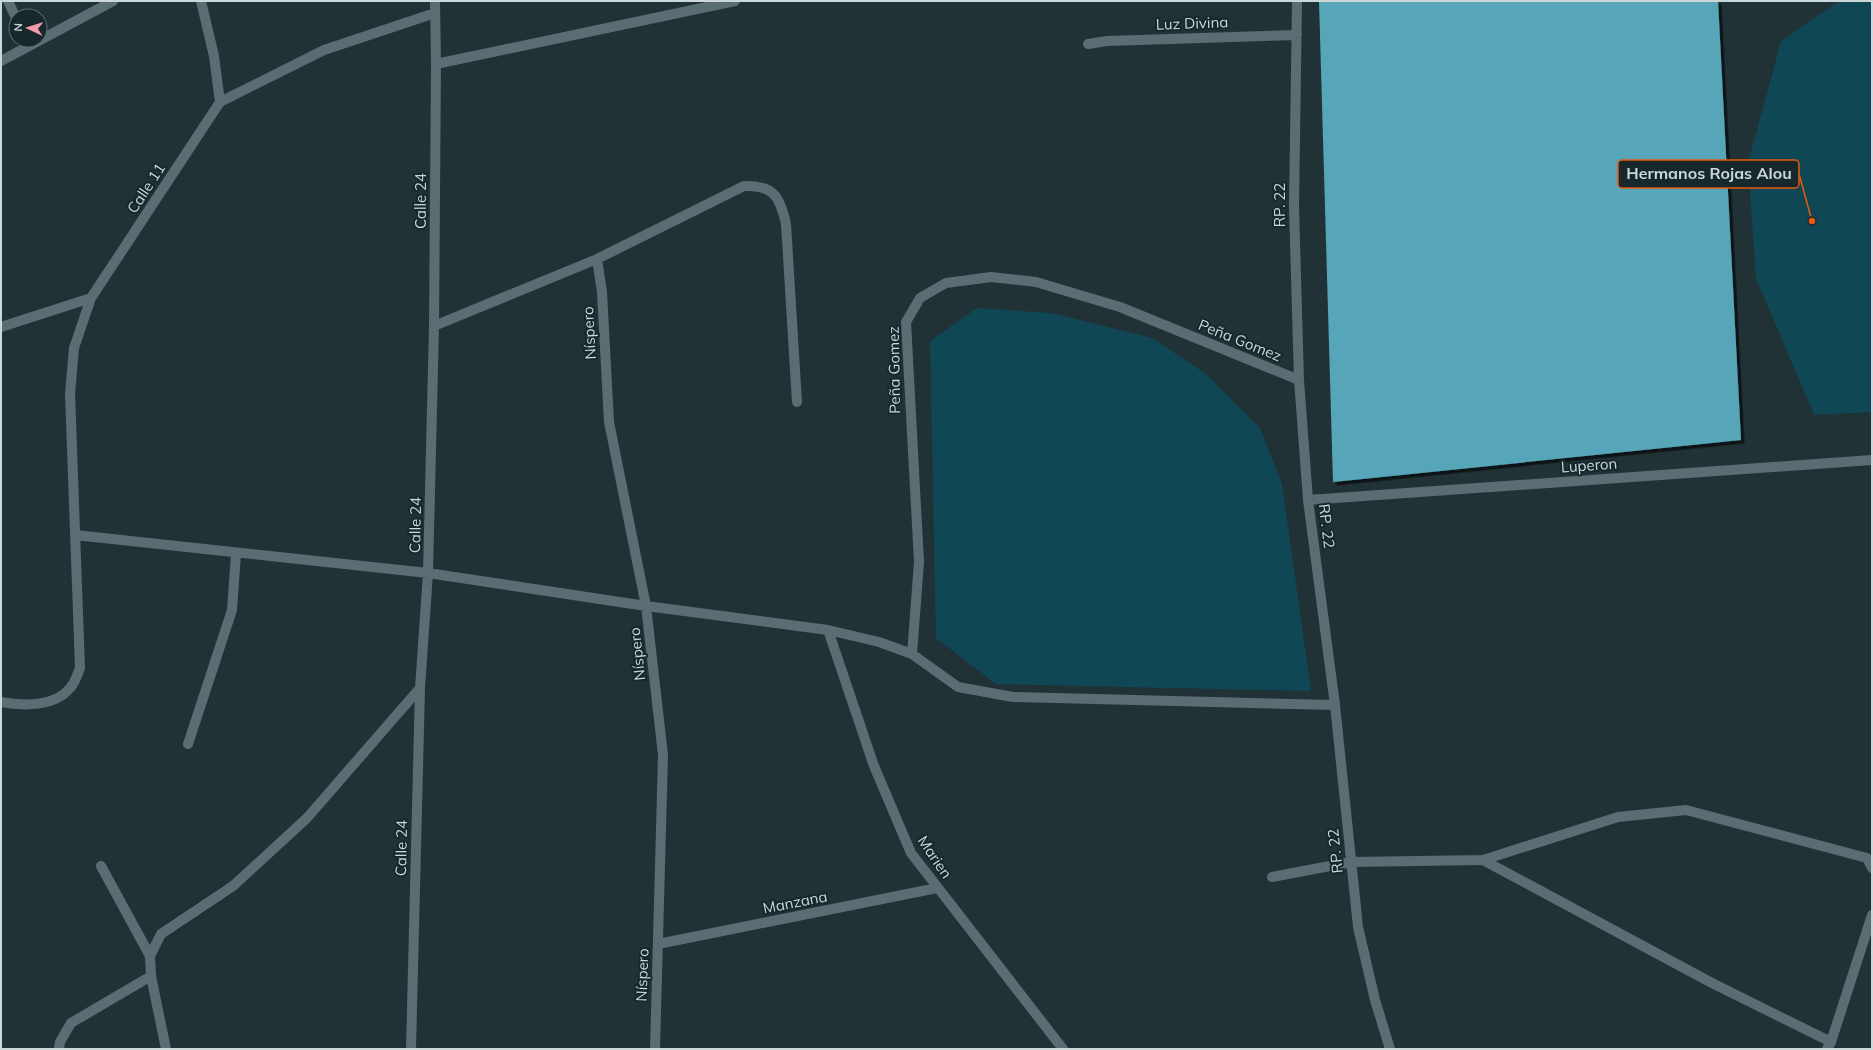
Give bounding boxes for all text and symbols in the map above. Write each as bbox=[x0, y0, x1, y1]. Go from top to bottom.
north arrow bbox=[8, 8, 48, 48]
street label: Luz Divina bbox=[1155, 12, 1229, 34]
text: N bbox=[11, 23, 25, 32]
street label: Calle 11 bbox=[123, 159, 169, 217]
callout: Hermanos Rojas Alou bbox=[1618, 160, 1799, 188]
text: Hermanos Rojas Alou bbox=[1626, 163, 1792, 183]
street label: Calle 24 bbox=[411, 173, 430, 229]
street label: RP. 22 bbox=[1270, 183, 1289, 227]
street label: Níspero bbox=[578, 306, 600, 360]
street label: Peña Gomez bbox=[1196, 315, 1285, 365]
street label: Peña Gomez bbox=[884, 326, 904, 414]
street label: Luperon bbox=[1560, 454, 1618, 476]
street label: Calle 24 bbox=[405, 497, 425, 553]
street label: RP. 22 bbox=[1315, 503, 1339, 549]
street label: Níspero bbox=[625, 627, 649, 681]
street label: Calle 24 bbox=[391, 820, 411, 876]
street label: RP. 22 bbox=[1323, 828, 1347, 874]
street label: Marien bbox=[914, 832, 956, 882]
street label: Manzana bbox=[761, 886, 829, 918]
street label: Níspero bbox=[632, 948, 652, 1002]

